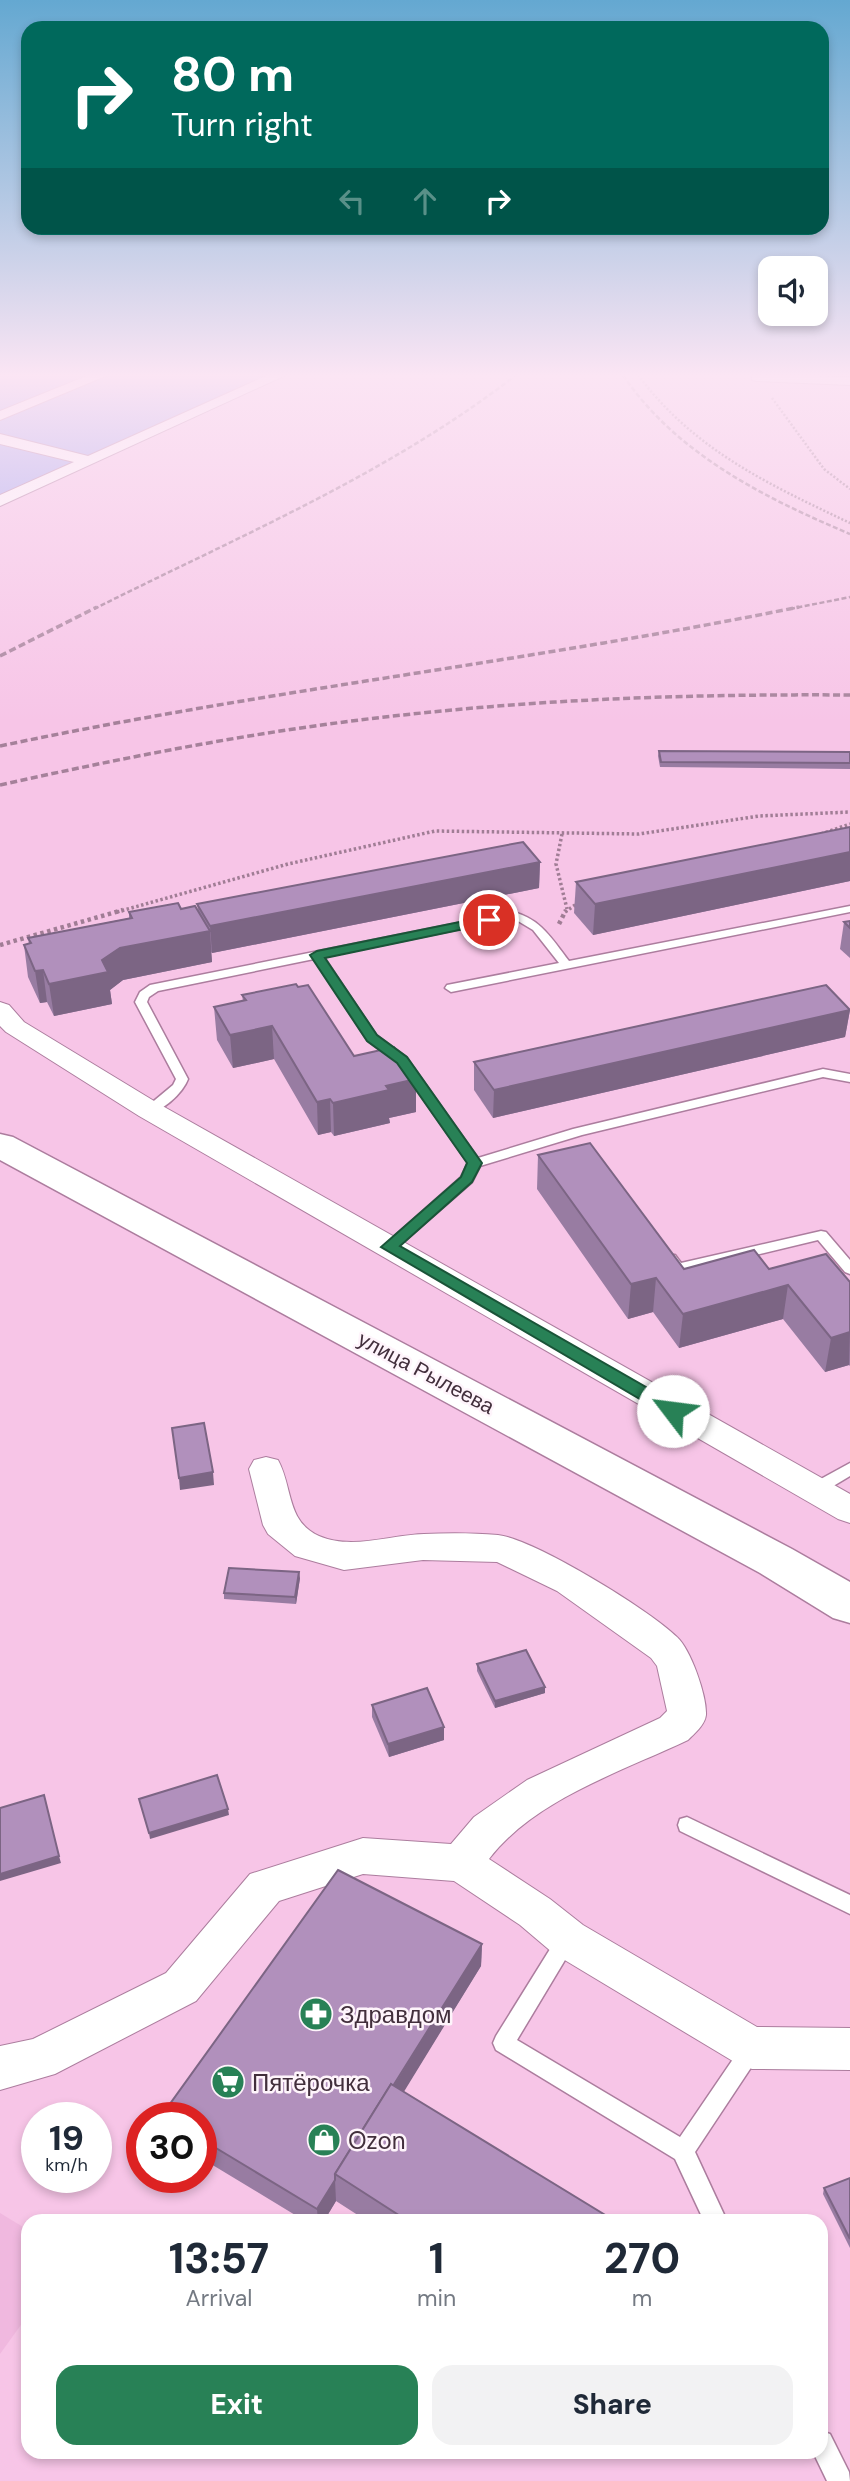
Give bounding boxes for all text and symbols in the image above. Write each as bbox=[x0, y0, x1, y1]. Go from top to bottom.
text: 80 m bbox=[171, 42, 294, 106]
icon: right bbox=[56, 49, 147, 140]
text: Turn right bbox=[171, 104, 313, 146]
icon: left bbox=[333, 182, 371, 220]
icon: ahead bbox=[406, 182, 444, 220]
icon: right bbox=[479, 182, 517, 220]
map controls bbox=[758, 256, 828, 326]
button: sound bbox=[758, 256, 828, 326]
pin bbox=[459, 890, 519, 950]
icon: arrive bbox=[470, 901, 508, 939]
street label: улица Рылеева bbox=[353, 1325, 499, 1421]
position arrow bbox=[636, 1374, 710, 1448]
pharmacy icon: Здравдом bbox=[297, 1995, 335, 2033]
place label: Здравдом bbox=[340, 1999, 452, 2030]
supermarket icon: Пятёрочка bbox=[209, 2063, 247, 2101]
place label: Пятёрочка bbox=[252, 2067, 370, 2098]
speed limit sign: 30 bbox=[126, 2102, 217, 2193]
text: 19 bbox=[49, 2115, 84, 2161]
shop icon: Ozon bbox=[305, 2121, 343, 2159]
place label: Ozon bbox=[348, 2125, 406, 2156]
text: km/h bbox=[45, 2153, 88, 2177]
text: 13:57 bbox=[169, 2231, 269, 2286]
text: 1 bbox=[429, 2231, 444, 2286]
text: 270 bbox=[604, 2231, 680, 2286]
text: Arrival bbox=[185, 2283, 252, 2313]
text: min bbox=[417, 2283, 456, 2313]
text: m bbox=[632, 2283, 652, 2313]
button: Exit bbox=[56, 2365, 418, 2445]
button: Share bbox=[432, 2365, 793, 2445]

